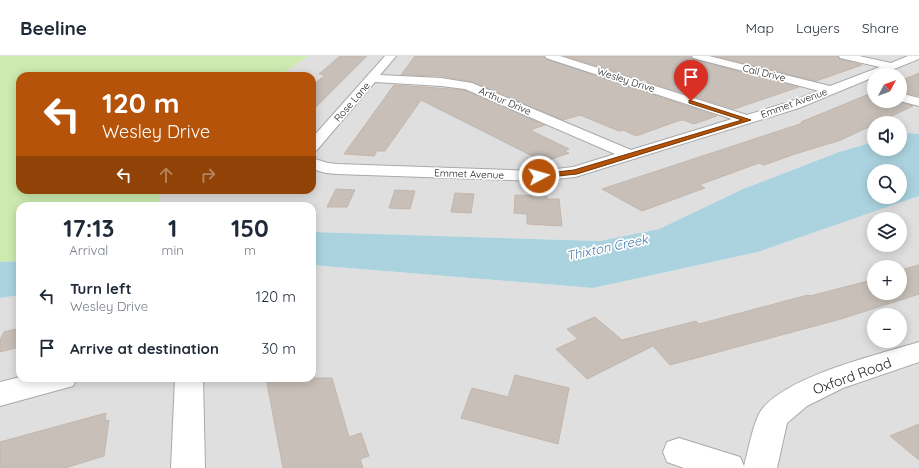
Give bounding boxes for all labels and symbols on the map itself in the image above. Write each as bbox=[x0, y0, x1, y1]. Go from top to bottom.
pin bbox=[674, 60, 708, 101]
street label: Cail Drive bbox=[741, 61, 787, 85]
street label: Wesley Drive bbox=[595, 65, 657, 96]
north arrow bbox=[867, 68, 907, 108]
street label: Rose Lane bbox=[331, 79, 373, 125]
street label: Arthur Drive bbox=[477, 84, 534, 118]
street label: Emmet Avenue bbox=[759, 85, 829, 121]
position arrow bbox=[518, 155, 560, 197]
street label: Emmet Avenue bbox=[434, 166, 504, 182]
water label: Thixton Creek bbox=[565, 230, 650, 263]
street label: Oxford Road bbox=[810, 353, 894, 399]

